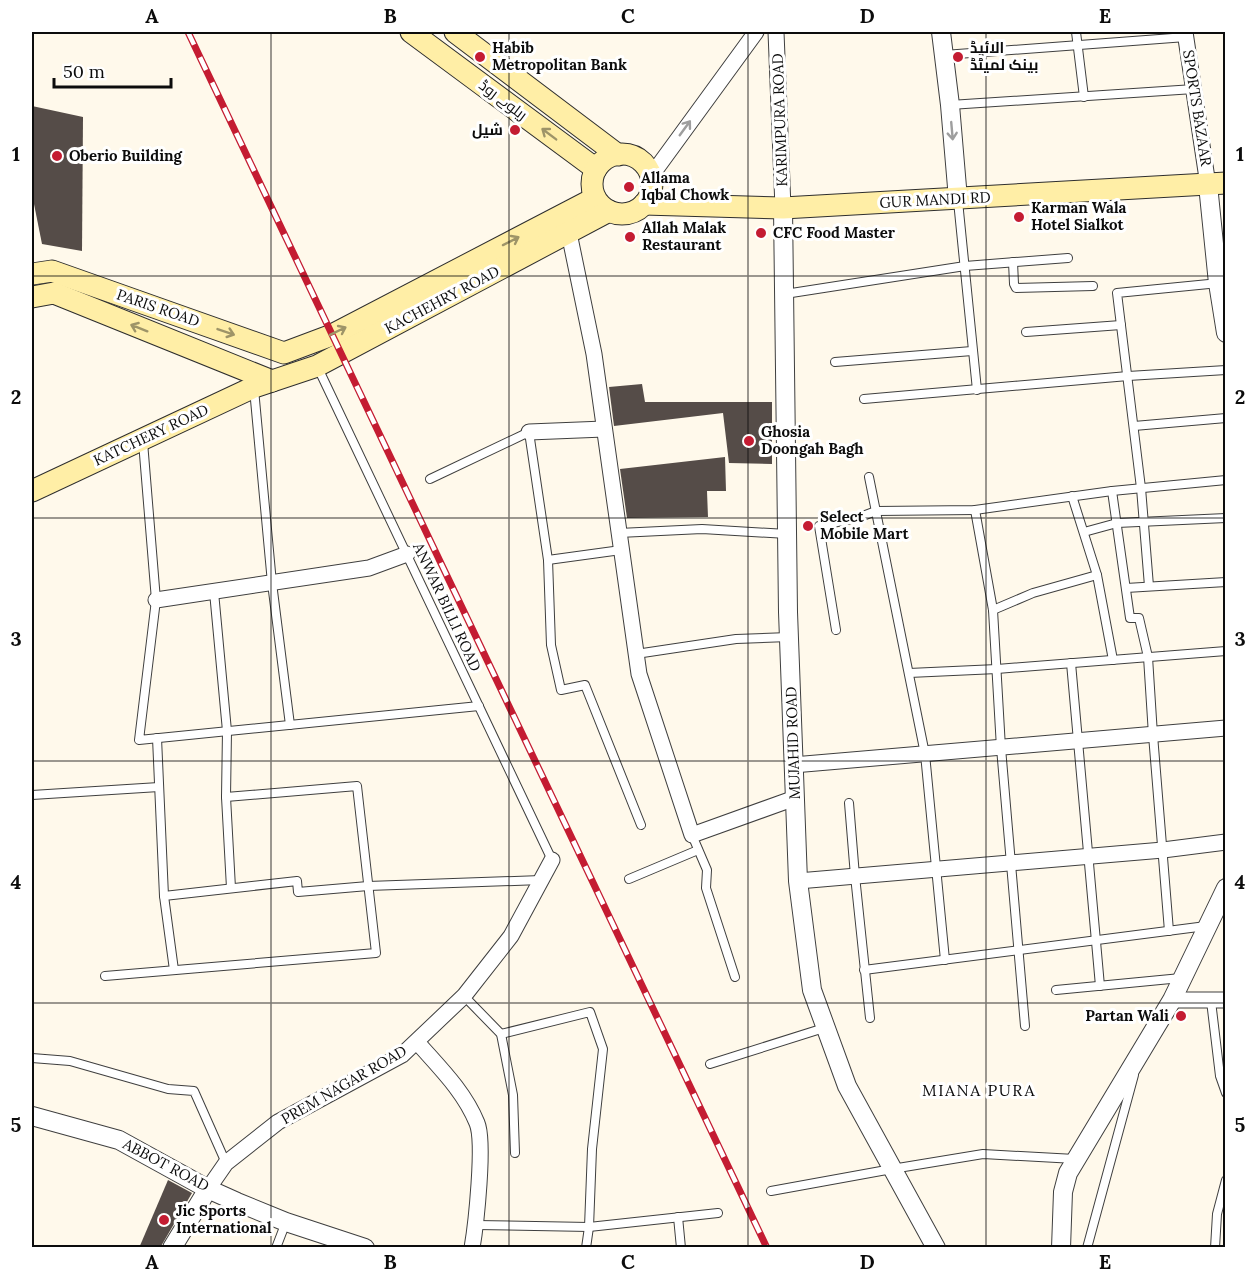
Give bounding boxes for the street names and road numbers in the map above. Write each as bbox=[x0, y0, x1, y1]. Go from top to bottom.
street label: SPORTS BAZAAR bbox=[1179, 49, 1216, 168]
street label: KARIMPURA ROAD bbox=[768, 53, 791, 187]
street label: ریلوے روڈ bbox=[475, 75, 531, 124]
street label: GUR MANDI RD bbox=[879, 187, 991, 212]
street label: KACHEHRY ROAD bbox=[381, 261, 502, 338]
street label: PARIS ROAD bbox=[114, 284, 202, 331]
street label: KATCHERY ROAD bbox=[90, 400, 211, 470]
street label: ANWAR BILLI ROAD bbox=[409, 538, 486, 674]
street label: MUJAHID ROAD bbox=[781, 686, 804, 800]
street label: PREM NAGAR ROAD bbox=[277, 1041, 410, 1128]
street label: ABBOT ROAD bbox=[119, 1133, 213, 1195]

